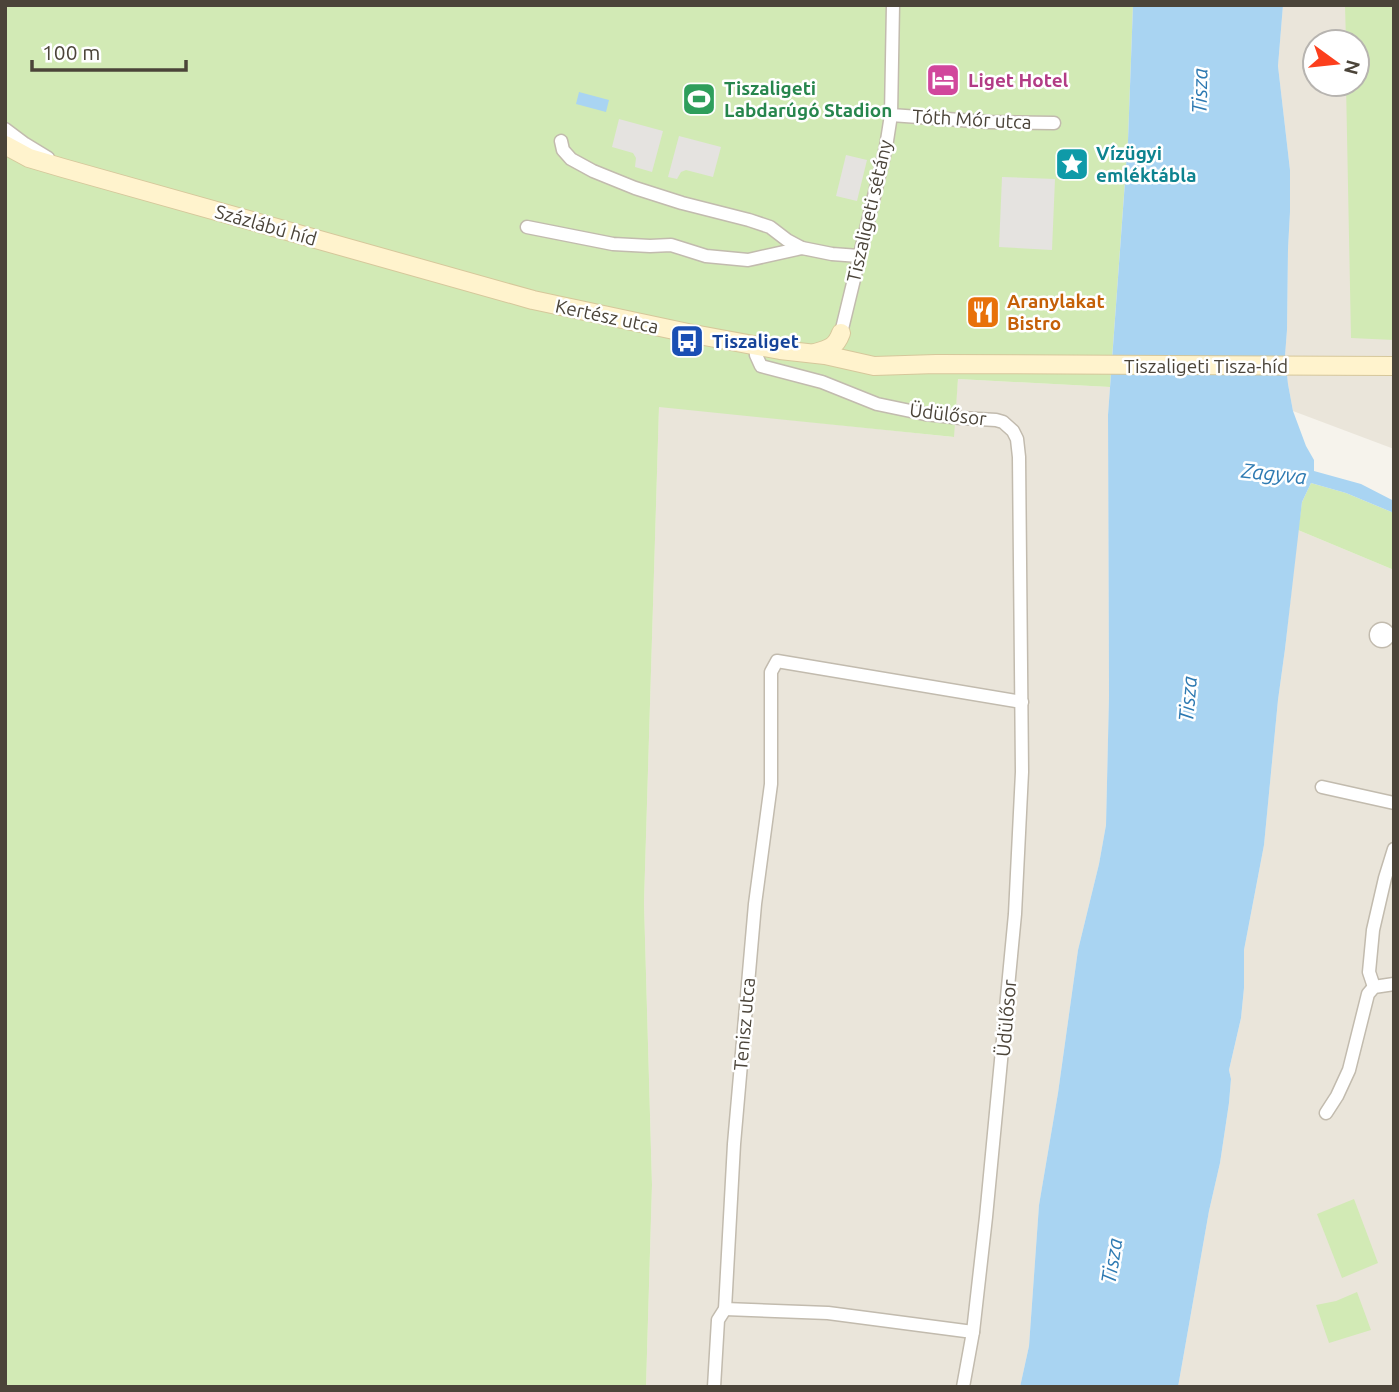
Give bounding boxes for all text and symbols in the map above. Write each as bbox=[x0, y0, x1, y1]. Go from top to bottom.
scale bar bbox=[32, 28, 186, 72]
north arrow bbox=[1301, 28, 1371, 98]
text: 100 m bbox=[42, 40, 100, 64]
text: N bbox=[1340, 58, 1365, 77]
hotel icon: Liget Hotel bbox=[924, 61, 962, 99]
water label: Tisza bbox=[1187, 68, 1211, 114]
place label: Liget Hotel bbox=[968, 69, 1069, 91]
place label: Tiszaligeti Labdarúgó Stadion bbox=[724, 77, 892, 121]
sports icon: Tiszaligeti Labdarúgó Stadion bbox=[680, 80, 718, 118]
street label: Tóth Mór utca bbox=[912, 105, 1032, 133]
street label: Tiszaligeti sétány bbox=[842, 138, 896, 284]
place label: Vízügyi emléktábla bbox=[1096, 142, 1196, 186]
place icon: Vízügyi emléktábla bbox=[1053, 145, 1091, 183]
street label: Százlábú híd bbox=[213, 200, 319, 250]
place label: Aranylakat Bistro bbox=[1007, 290, 1105, 334]
restaurant icon: Aranylakat Bistro bbox=[964, 293, 1002, 331]
street label: Kertész utca bbox=[553, 294, 661, 338]
bus stop icon: Tiszaliget bbox=[668, 322, 706, 360]
place label: Tiszaliget bbox=[712, 330, 799, 352]
street label: Tiszaligeti Tisza-híd bbox=[1124, 355, 1288, 377]
street label: Üdülősor bbox=[908, 398, 988, 430]
water label: Zagyva bbox=[1239, 458, 1308, 488]
water label: Tisza bbox=[1173, 675, 1201, 723]
street label: Tenisz utca bbox=[729, 976, 759, 1072]
street label: Üdülősor bbox=[992, 978, 1020, 1058]
water label: Tisza bbox=[1096, 1236, 1126, 1285]

